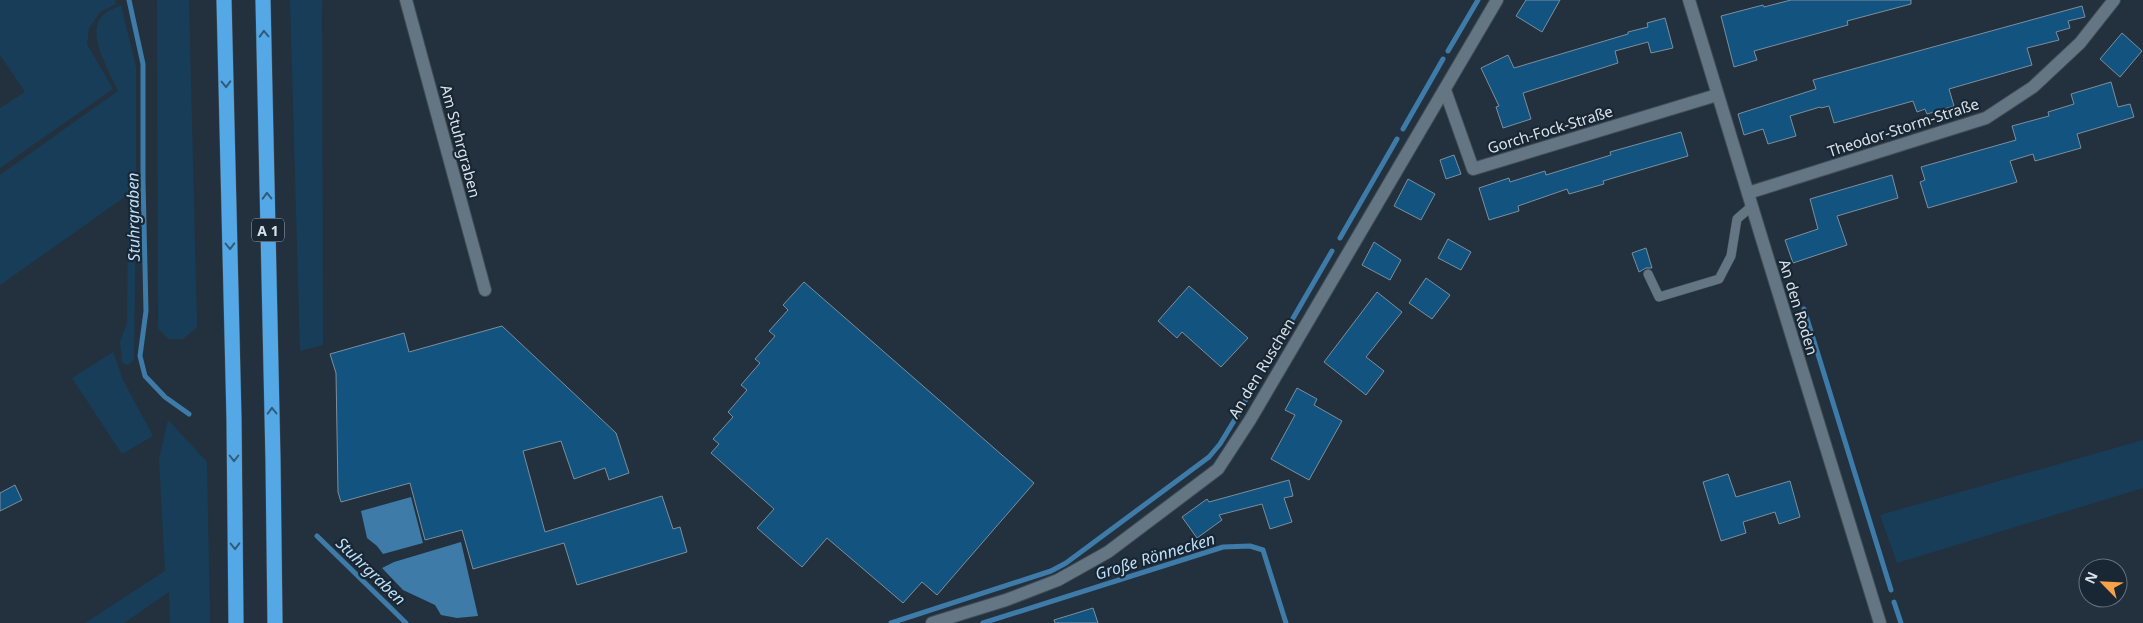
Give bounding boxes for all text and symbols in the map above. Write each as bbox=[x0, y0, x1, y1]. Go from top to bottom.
one-way arrow bbox=[259, 29, 269, 37]
one-way arrow bbox=[221, 80, 231, 88]
street label: Am Stuhrgraben bbox=[436, 82, 486, 200]
street label: Theodor-Storm-Straße bbox=[1825, 93, 1981, 161]
street label: Gorch-Fock-Straße bbox=[1485, 100, 1615, 158]
water label: Stuhrgraben bbox=[121, 172, 145, 262]
one-way arrow bbox=[262, 192, 273, 200]
road number: A 1 bbox=[252, 218, 284, 242]
one-way arrow bbox=[224, 242, 235, 250]
street label: An den Roden bbox=[1775, 257, 1823, 357]
street label: An den Ruschen bbox=[1223, 314, 1299, 422]
one-way arrow bbox=[267, 407, 277, 414]
one-way arrow bbox=[229, 454, 239, 462]
water label: Große Rönnecken bbox=[1092, 527, 1218, 585]
water label: Stuhrgraben bbox=[331, 532, 411, 610]
one-way arrow bbox=[230, 542, 240, 550]
north arrow bbox=[2078, 558, 2128, 608]
text: N bbox=[2080, 568, 2102, 587]

